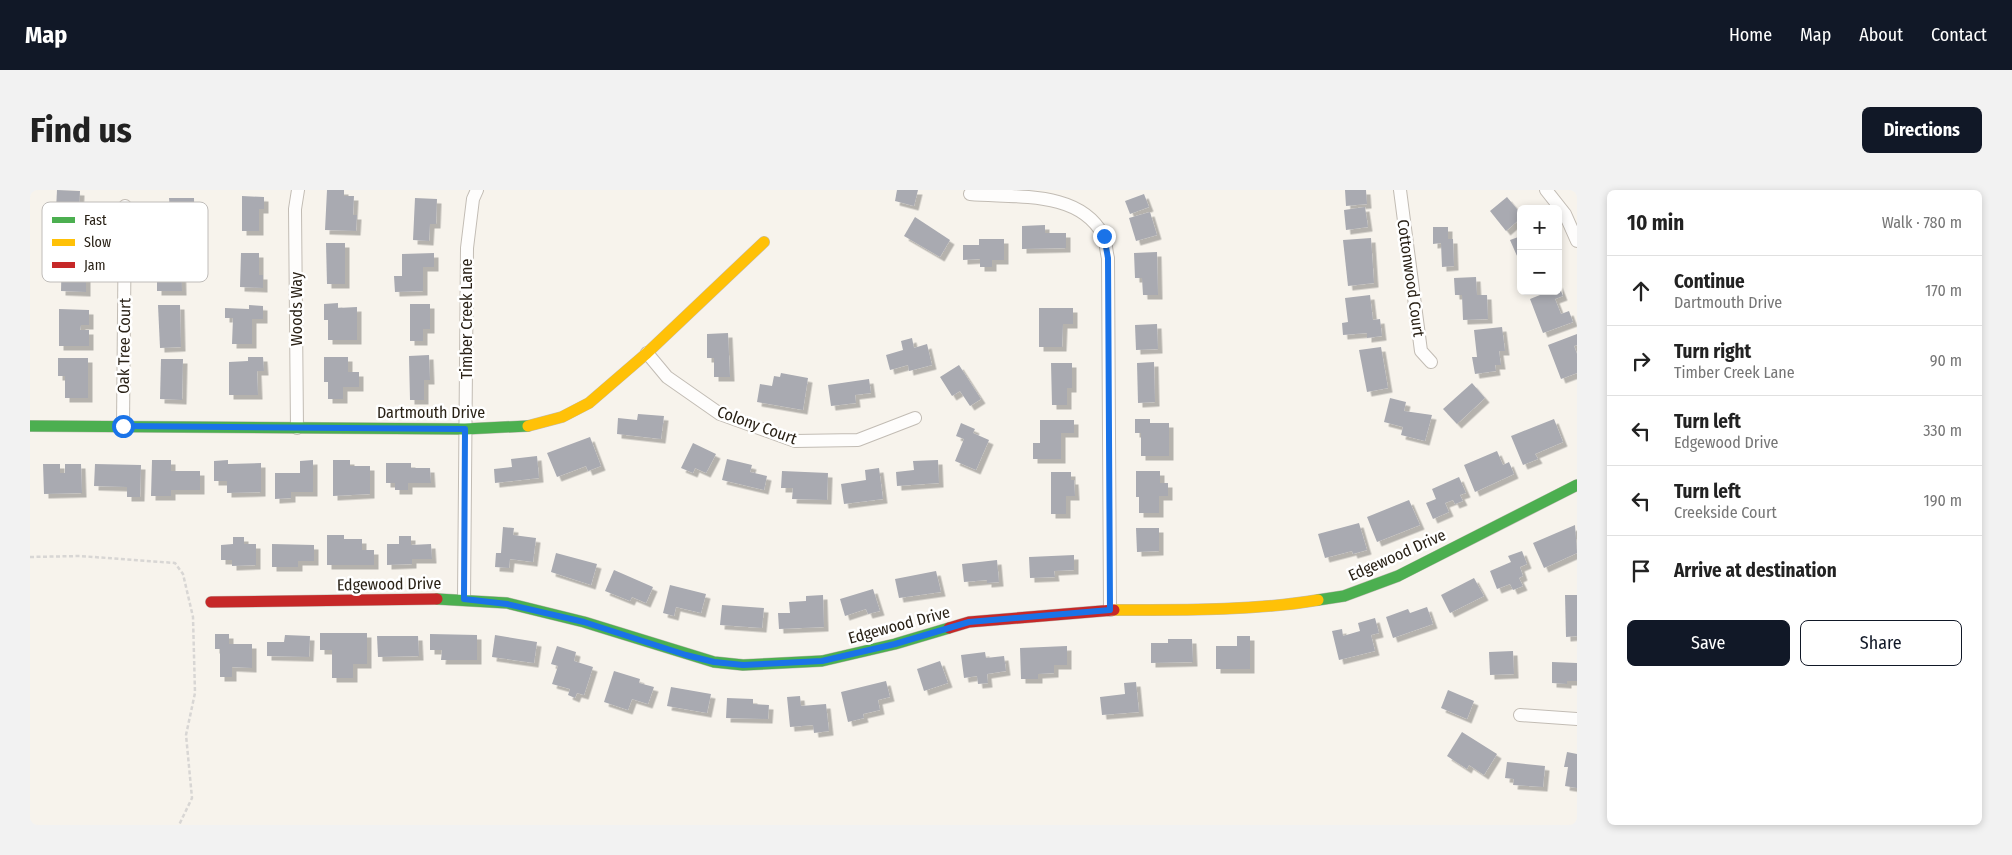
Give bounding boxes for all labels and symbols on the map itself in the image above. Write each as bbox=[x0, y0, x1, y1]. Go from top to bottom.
legend bbox=[42, 202, 208, 282]
text: Fast bbox=[84, 212, 107, 229]
street label: Cottonwood Court bbox=[1393, 218, 1429, 339]
route end bbox=[1093, 225, 1116, 248]
text: Slow bbox=[84, 234, 111, 251]
text: Jam bbox=[84, 257, 105, 274]
street label: Timber Creek Lane bbox=[457, 259, 476, 379]
street label: Woods Way bbox=[287, 271, 306, 346]
street label: Oak Tree Court bbox=[114, 297, 134, 394]
street label: Colony Court bbox=[715, 402, 800, 448]
street label: Dartmouth Drive bbox=[377, 403, 485, 422]
route start bbox=[112, 415, 135, 438]
street label: Edgewood Drive bbox=[1345, 525, 1449, 585]
street label: Edgewood Drive bbox=[337, 574, 441, 594]
street label: Edgewood Drive bbox=[846, 602, 952, 648]

